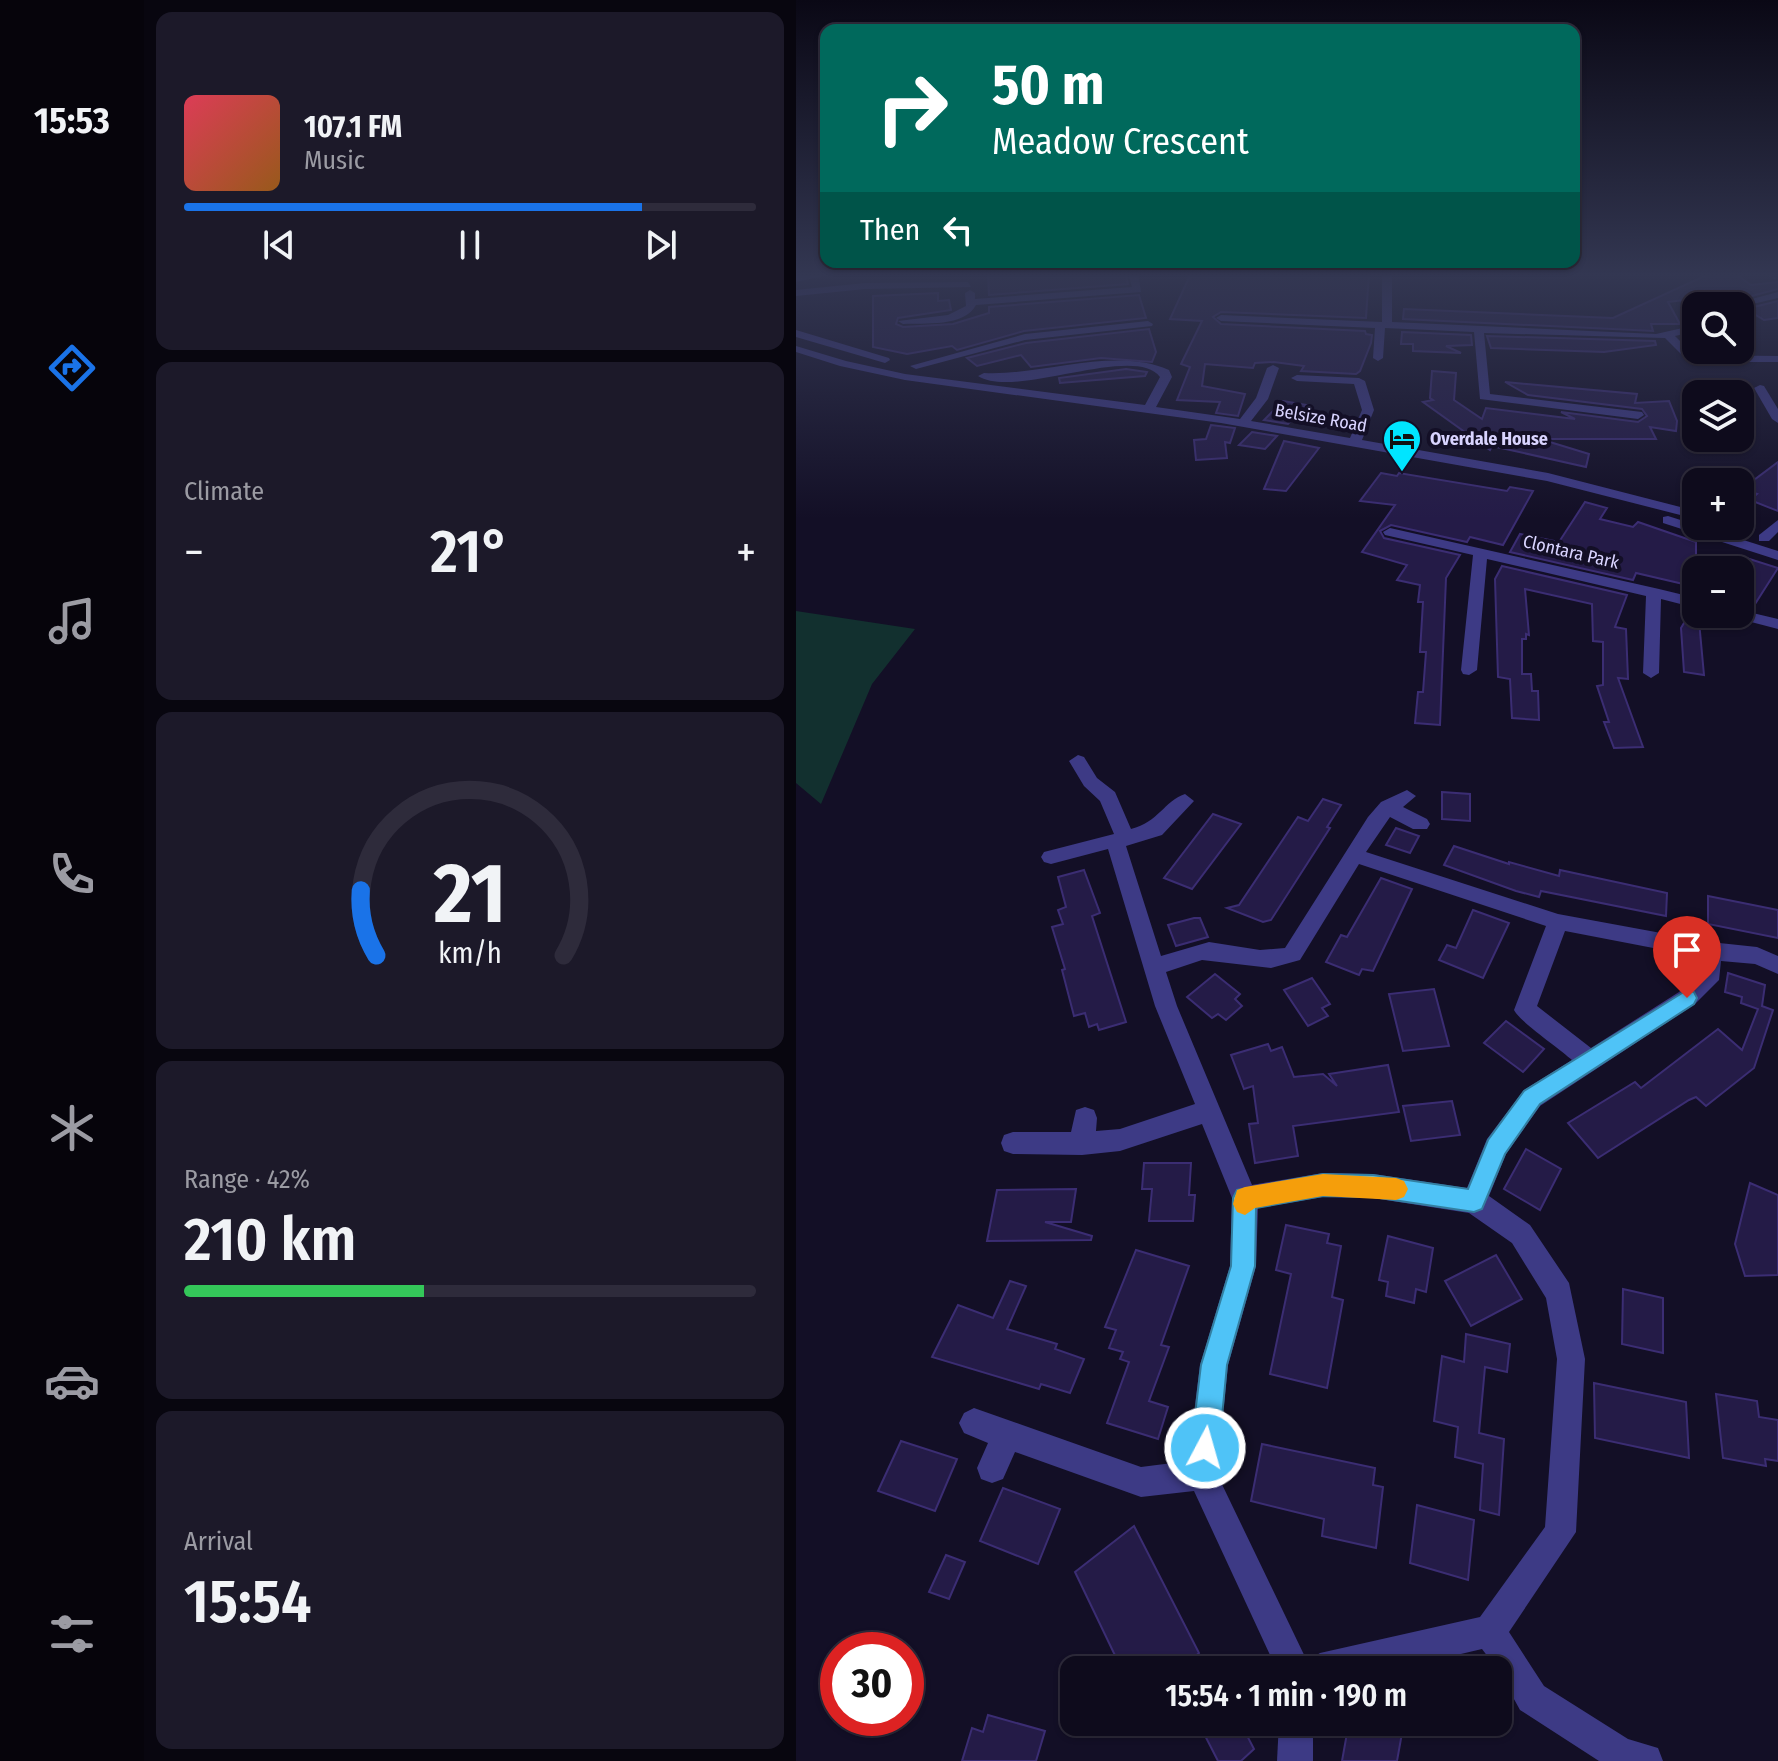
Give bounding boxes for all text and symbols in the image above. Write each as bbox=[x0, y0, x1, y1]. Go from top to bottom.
text: 50 m bbox=[992, 52, 1104, 119]
icon: right bbox=[860, 56, 964, 160]
text: 15:53 bbox=[34, 99, 110, 143]
text: 107.1 FM bbox=[304, 109, 402, 145]
text: Meadow Crescent bbox=[992, 120, 1249, 164]
text: Music bbox=[304, 145, 365, 176]
icon: left bbox=[936, 208, 980, 252]
text: Then bbox=[860, 212, 920, 248]
icon: previous bbox=[257, 223, 301, 267]
icon: pause bbox=[448, 223, 492, 267]
icon: next bbox=[639, 223, 683, 267]
map controls bbox=[1682, 292, 1754, 628]
button: search bbox=[1682, 292, 1754, 364]
icon: directions bbox=[44, 340, 100, 396]
button: layers bbox=[1682, 380, 1754, 452]
street label: Belsize Road bbox=[1273, 399, 1369, 437]
hotel icon: Overdale House bbox=[1381, 418, 1423, 473]
place label: Overdale House bbox=[1430, 428, 1548, 450]
button: + bbox=[1682, 468, 1754, 540]
text: Climate bbox=[184, 476, 264, 507]
text: 21° bbox=[430, 516, 510, 588]
text: − bbox=[184, 526, 204, 579]
text: + bbox=[736, 526, 756, 579]
street label: Clontara Park bbox=[1521, 530, 1622, 574]
button: − bbox=[1682, 556, 1754, 628]
icon: music bbox=[44, 593, 100, 649]
text: 21 bbox=[433, 844, 506, 944]
icon: phone bbox=[44, 846, 100, 902]
pin bbox=[1653, 916, 1721, 998]
icon: arrive bbox=[1665, 928, 1709, 972]
text: km/h bbox=[438, 937, 502, 972]
icon: climate bbox=[44, 1100, 100, 1156]
text: Range · 42% bbox=[184, 1164, 310, 1195]
text: 210 km bbox=[184, 1204, 356, 1276]
icon: car bbox=[44, 1353, 100, 1409]
position arrow bbox=[1163, 1406, 1247, 1490]
text: Arrival bbox=[184, 1526, 253, 1557]
text: 15:54 bbox=[184, 1566, 311, 1638]
icon: filters bbox=[44, 1606, 100, 1662]
speed limit sign: 30 bbox=[820, 1632, 924, 1736]
text: 15:54 · 1 min · 190 m bbox=[1165, 1678, 1407, 1714]

